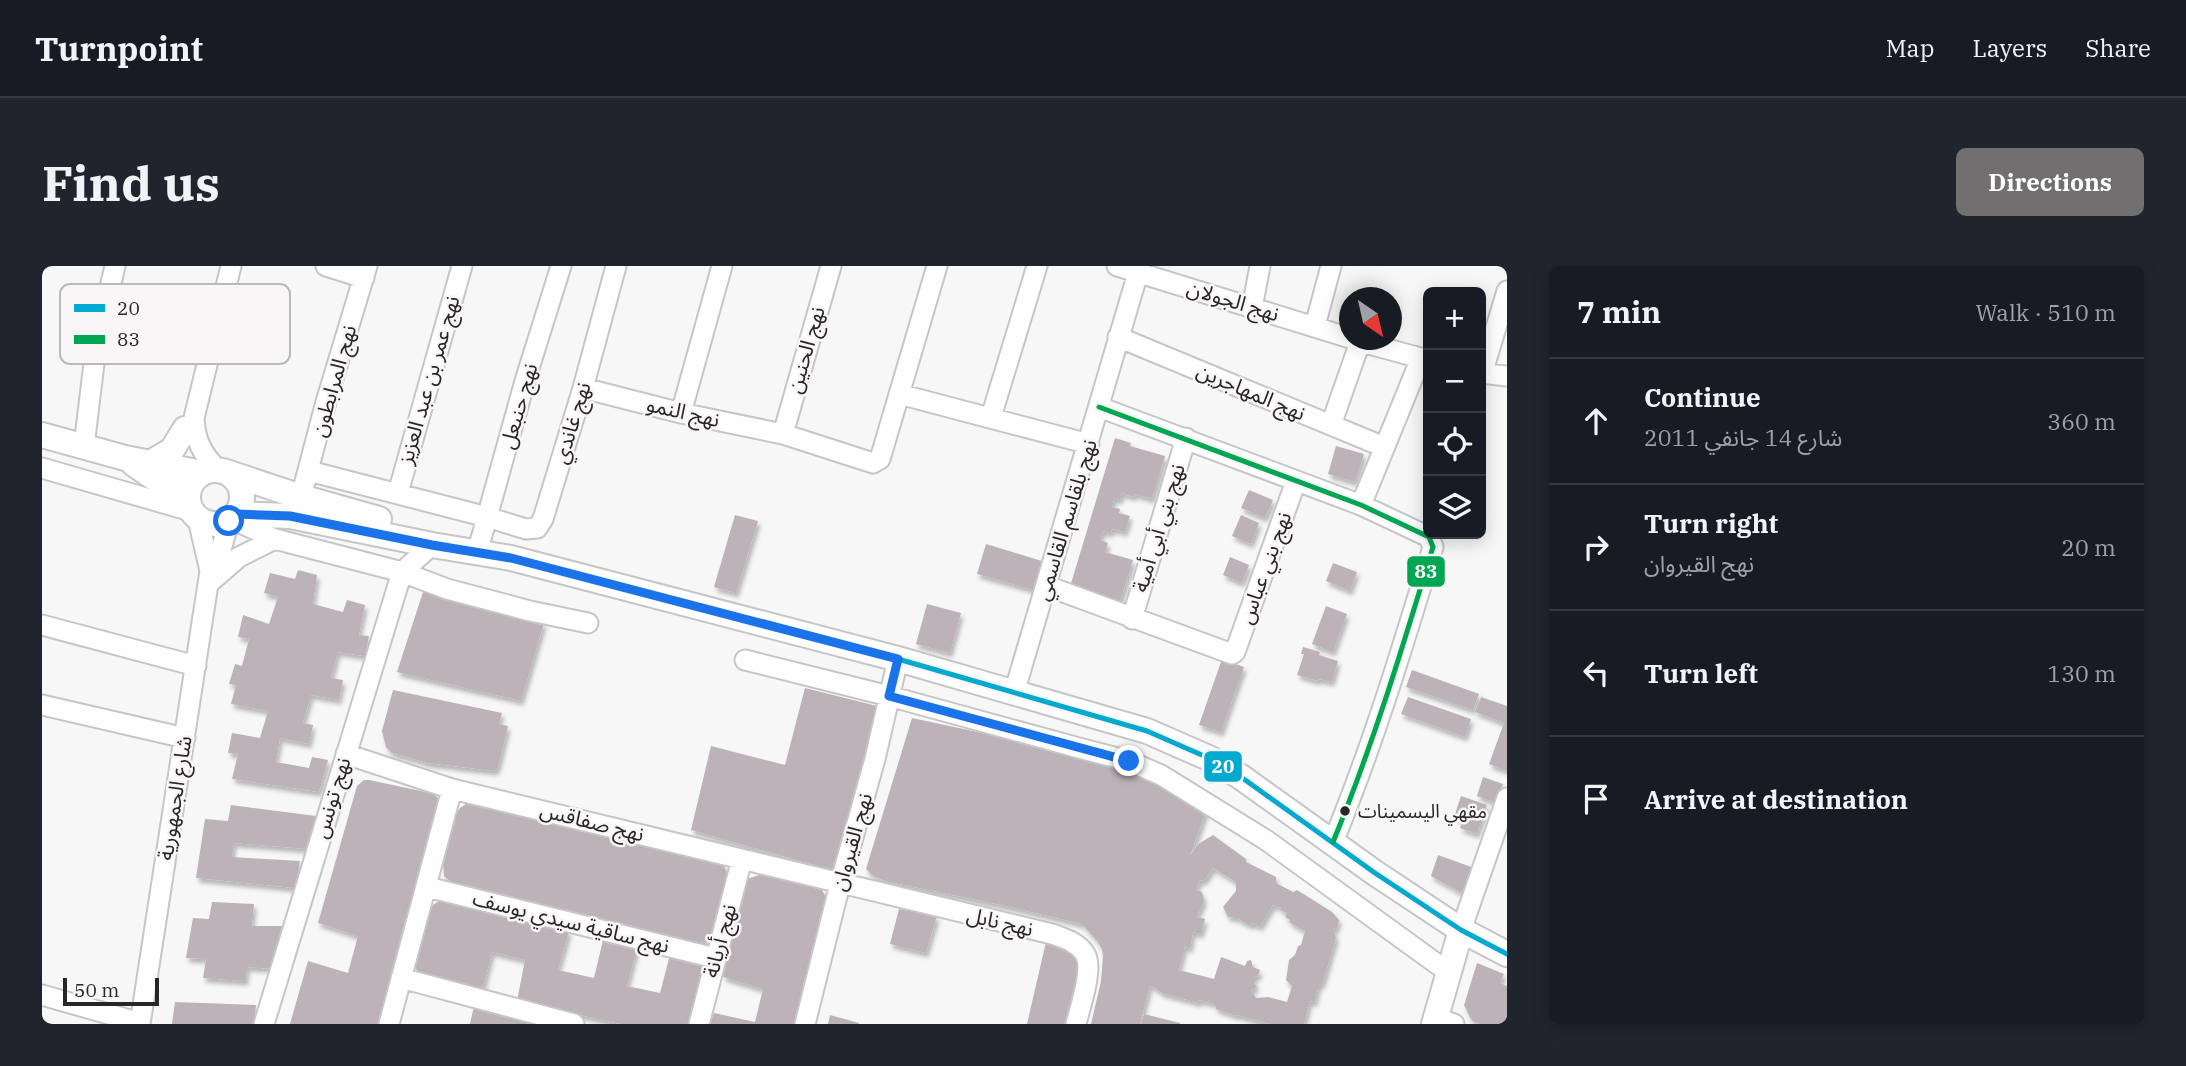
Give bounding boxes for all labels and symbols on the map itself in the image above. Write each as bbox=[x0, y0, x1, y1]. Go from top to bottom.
street label: نهج الجولان bbox=[1183, 273, 1283, 329]
legend bbox=[60, 284, 290, 364]
north arrow bbox=[1339, 287, 1402, 350]
street label: نهج عمر بن عبد العزيز bbox=[390, 292, 467, 469]
text: 20 bbox=[117, 296, 140, 320]
street label: نهج الحنين bbox=[779, 303, 833, 397]
street label: نهج المرابطون bbox=[304, 322, 364, 440]
text: 83 bbox=[117, 327, 140, 351]
street label: نهج المهاجرين bbox=[1192, 356, 1310, 428]
street label: نهج حنبعل bbox=[492, 360, 546, 452]
street label: نهج غاندي bbox=[545, 378, 599, 468]
street label: نهج النمو bbox=[643, 389, 723, 435]
street label: نهج بلقاسم القاسمي bbox=[1027, 436, 1106, 605]
street label: نهج بني أبي أمية bbox=[1125, 460, 1194, 596]
route start bbox=[213, 505, 244, 536]
street label: نهج بني عباس bbox=[1231, 508, 1300, 629]
line badge: 83 bbox=[1406, 555, 1446, 588]
text: 83 bbox=[1415, 559, 1437, 583]
street label: شارع الجمهورية bbox=[150, 733, 200, 863]
route end bbox=[1113, 745, 1144, 776]
line badge: 20 bbox=[1203, 750, 1243, 783]
street label: نهج تونس bbox=[305, 754, 359, 842]
text: 20 bbox=[1212, 754, 1234, 778]
street label: نهج القيروان bbox=[824, 790, 880, 894]
street label: نهج صفاقس bbox=[537, 795, 647, 849]
place label: مقهي اليسمينات bbox=[1358, 799, 1487, 826]
marker: مقهي اليسمينات bbox=[1338, 804, 1352, 818]
street label: نهج ساقية سيدي يوسف bbox=[469, 883, 672, 962]
street label: نهج نابل bbox=[964, 900, 1036, 944]
street label: نهج أريانة bbox=[696, 901, 744, 981]
scale bar bbox=[63, 975, 159, 1007]

